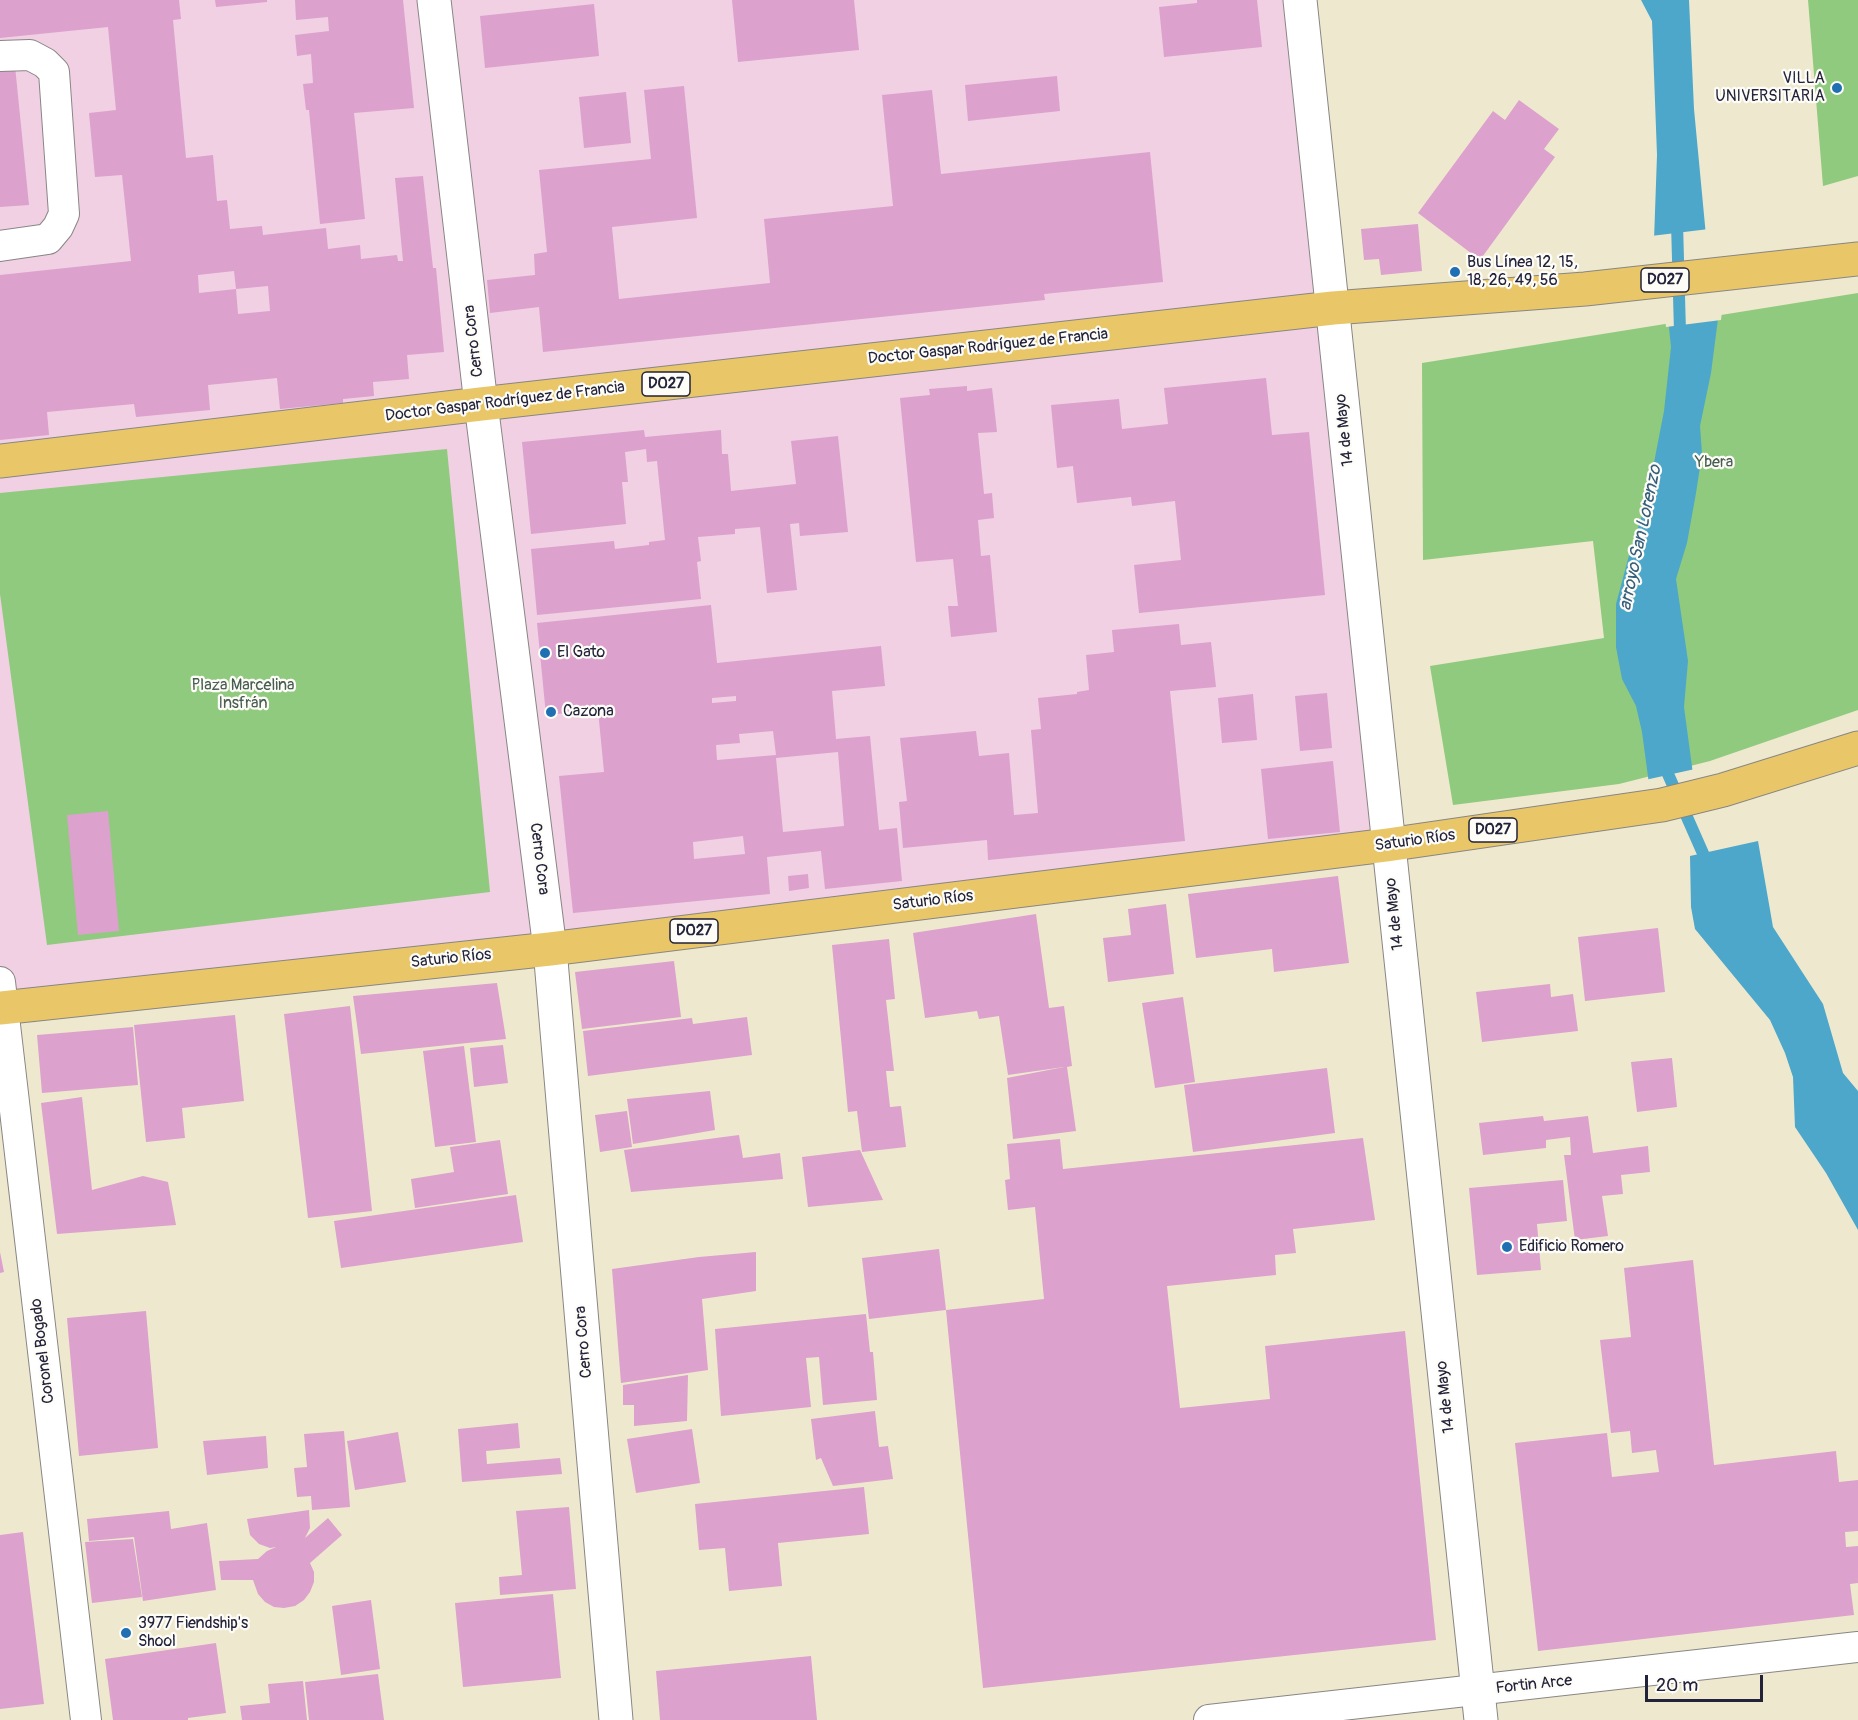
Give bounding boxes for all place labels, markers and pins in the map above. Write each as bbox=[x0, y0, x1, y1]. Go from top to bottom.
place label: VILLA UNIVERSITARIA bbox=[1715, 69, 1825, 107]
marker: VILLA UNIVERSITARIA bbox=[1830, 81, 1844, 95]
place label: Bus Línea 12, 15, 18, 26, 49, 56 bbox=[1467, 253, 1578, 291]
marker: Bus Línea 12, 15, 18, 26, 49, 56 bbox=[1448, 265, 1462, 279]
place label: El Gato bbox=[557, 643, 605, 663]
marker: El Gato bbox=[538, 646, 552, 660]
place label: Cazona bbox=[563, 702, 614, 722]
marker: Cazona bbox=[544, 705, 558, 719]
place label: Edificio Romero bbox=[1519, 1237, 1624, 1257]
marker: Edificio Romero bbox=[1500, 1240, 1514, 1254]
place label: 3977 Fiendship's Shool bbox=[138, 1614, 248, 1652]
marker: 3977 Fiendship's Shool bbox=[119, 1626, 133, 1640]

